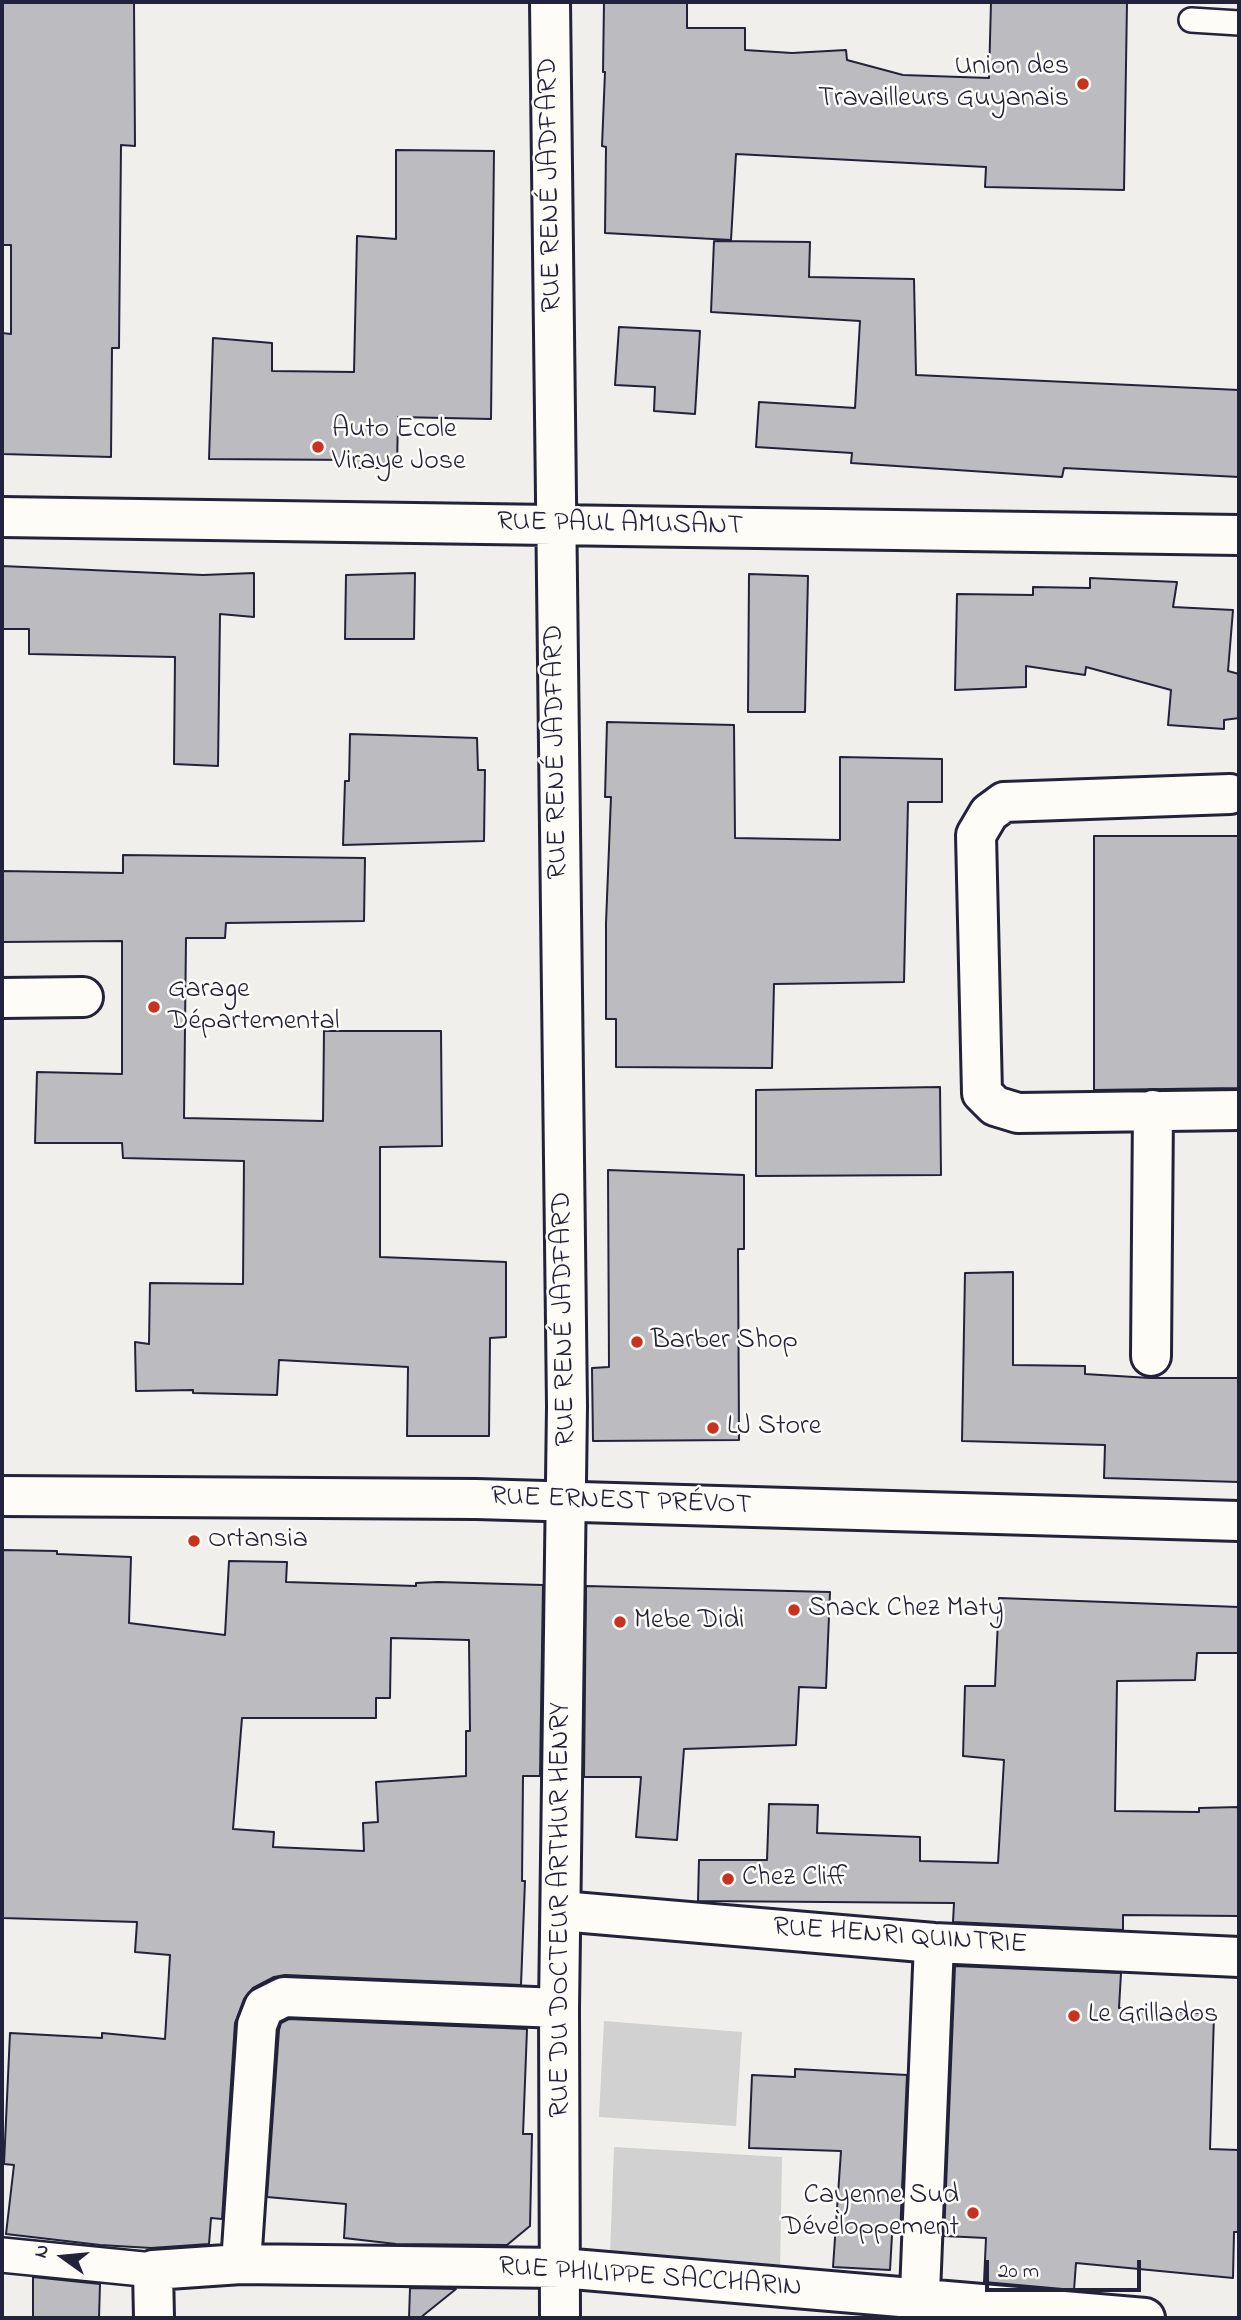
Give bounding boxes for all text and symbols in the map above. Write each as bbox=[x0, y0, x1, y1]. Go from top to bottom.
place label: Union des Travailleurs Guyanais bbox=[818, 51, 1069, 117]
street label: RUE RENÉ JADFARD bbox=[533, 57, 571, 313]
marker: Union des Travailleurs Guyanais bbox=[1075, 76, 1091, 92]
place label: Auto Ecole Viraye Jose bbox=[332, 414, 466, 480]
marker: Auto Ecole Viraye Jose bbox=[310, 439, 326, 455]
street label: RUE PAUL AMUSANT bbox=[497, 507, 743, 545]
street label: RUE RENÉ JADFARD bbox=[539, 624, 577, 880]
place label: Garage Départemental bbox=[168, 974, 339, 1040]
marker: Garage Départemental bbox=[146, 999, 162, 1015]
street label: RUE RENÉ JADFARD bbox=[547, 1191, 585, 1447]
place label: Barber Shop bbox=[651, 1325, 798, 1359]
marker: Barber Shop bbox=[629, 1334, 645, 1350]
place label: LJ Store bbox=[727, 1411, 821, 1445]
marker: LJ Store bbox=[705, 1420, 721, 1436]
street label: RUE ERNEST PRÉVOT bbox=[490, 1482, 752, 1524]
place label: Ortansia bbox=[208, 1524, 308, 1558]
marker: Ortansia bbox=[186, 1533, 202, 1549]
place label: Snack Chez Maty bbox=[808, 1593, 1004, 1627]
marker: Snack Chez Maty bbox=[786, 1602, 802, 1618]
place label: Mebe Didi bbox=[634, 1605, 744, 1639]
marker: Mebe Didi bbox=[612, 1614, 628, 1630]
street label: RUE DU DOCTEUR ARTHUR HENRY bbox=[545, 1702, 579, 2118]
place label: Chez Cliff bbox=[742, 1862, 847, 1896]
marker: Chez Cliff bbox=[720, 1871, 736, 1887]
street label: RUE HENRI QUINTRIE bbox=[772, 1912, 1028, 1964]
place label: Le Grillados bbox=[1088, 1999, 1218, 2033]
marker: Le Grillados bbox=[1066, 2008, 1082, 2024]
place label: Cayenne Sud Développement bbox=[782, 2180, 959, 2246]
marker: Cayenne Sud Développement bbox=[965, 2205, 981, 2221]
north arrow bbox=[28, 2222, 98, 2292]
text: N bbox=[28, 2242, 57, 2261]
scale bar bbox=[989, 2246, 1145, 2290]
street label: RUE PHILIPPE SACCHARIN bbox=[497, 2252, 803, 2306]
text: 20 m bbox=[998, 2257, 1039, 2287]

